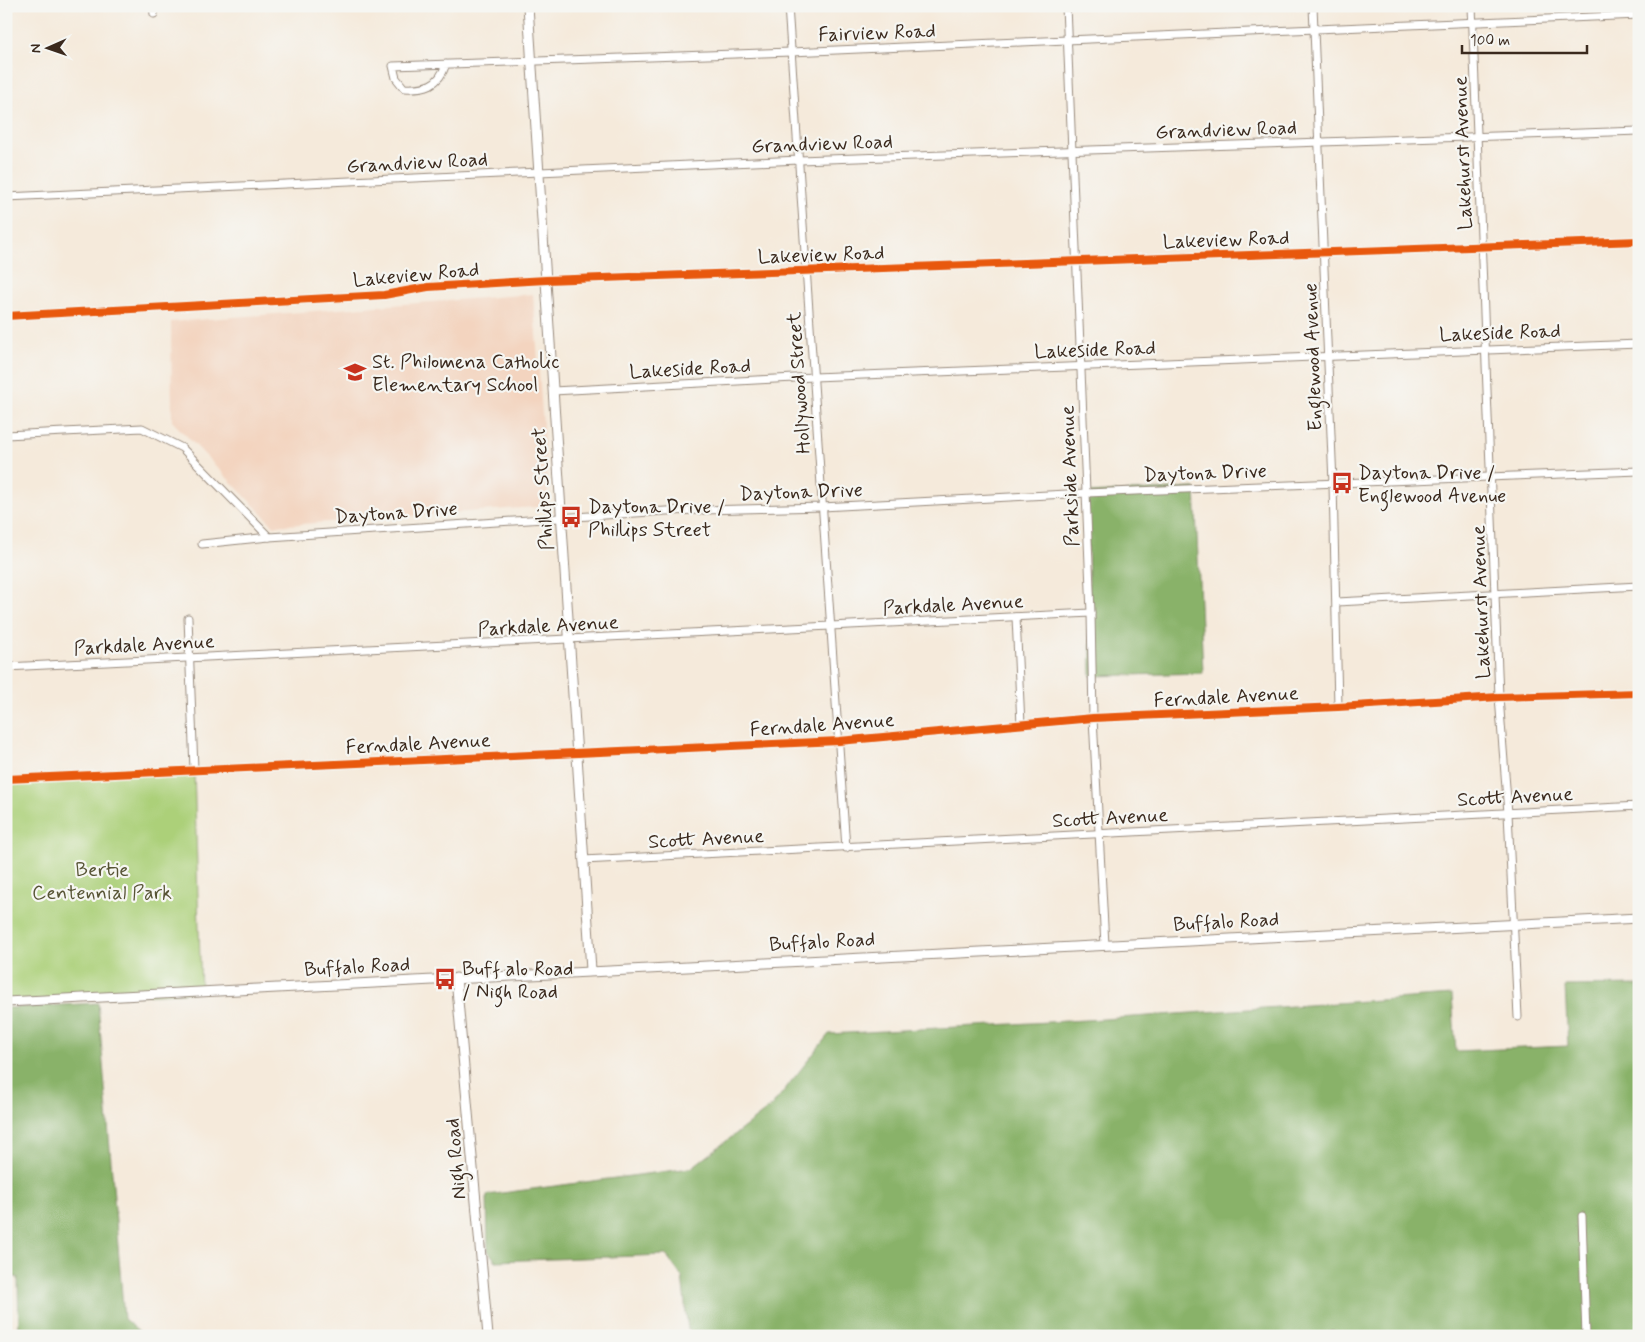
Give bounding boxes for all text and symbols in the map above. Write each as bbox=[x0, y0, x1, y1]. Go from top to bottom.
street label: Fairview Road bbox=[818, 18, 936, 49]
north arrow bbox=[22, 22, 72, 72]
scale bar bbox=[1462, 22, 1588, 54]
text: 100 m bbox=[1470, 31, 1510, 51]
text: N bbox=[27, 43, 45, 53]
street label: Lakehurst Avenue bbox=[1447, 75, 1480, 230]
street label: Grandview Road bbox=[1155, 115, 1297, 146]
street label: Grandview Road bbox=[751, 129, 893, 160]
street label: Grandview Road bbox=[346, 146, 489, 181]
street label: Lakeview Road bbox=[1162, 225, 1290, 256]
street label: Lakeview Road bbox=[757, 240, 885, 271]
street label: Lakeview Road bbox=[352, 257, 480, 294]
street label: Englewood Avenue bbox=[1297, 282, 1332, 432]
street label: Hollywood Street bbox=[781, 311, 818, 455]
street label: Lakeside Road bbox=[1439, 318, 1561, 349]
street label: Lakeside Road bbox=[1034, 335, 1156, 366]
place label: St. Philomena Catholic Elementary School bbox=[372, 349, 559, 399]
street label: Lakeside Road bbox=[629, 353, 751, 386]
school or university icon: St. Philomena Catholic Elementary School bbox=[342, 359, 368, 385]
street label: Parkside Avenue bbox=[1055, 405, 1086, 547]
street label: Phillips Street bbox=[526, 426, 561, 551]
street label: Daytona Drive bbox=[1143, 458, 1267, 489]
place label: Daytona Drive / Englewood Avenue bbox=[1358, 460, 1506, 512]
bus stop icon: Daytona Drive / Englewood Avenue bbox=[1329, 470, 1355, 496]
street label: Daytona Drive bbox=[739, 477, 863, 508]
place label: Daytona Drive / Phillips Street bbox=[588, 494, 726, 544]
street label: Daytona Drive bbox=[334, 496, 459, 531]
bus stop icon: Daytona Drive / Phillips Street bbox=[558, 504, 584, 530]
street label: Lakehurst Avenue bbox=[1465, 524, 1498, 679]
street label: Parkdale Avenue bbox=[882, 588, 1024, 623]
street label: Parkdale Avenue bbox=[477, 609, 619, 644]
street label: Parkdale Avenue bbox=[73, 628, 215, 663]
street label: Ferndale Avenue bbox=[1153, 680, 1299, 715]
street label: Ferndale Avenue bbox=[749, 707, 896, 744]
street label: Ferndale Avenue bbox=[345, 727, 491, 762]
street label: Scott Avenue bbox=[1456, 781, 1574, 814]
street label: Scott Avenue bbox=[1051, 802, 1169, 835]
street label: Scott Avenue bbox=[647, 823, 765, 856]
park label: Bertie Centennial Park bbox=[32, 857, 172, 907]
street label: Buffalo Road bbox=[1172, 906, 1280, 939]
street label: Buffalo Road bbox=[768, 926, 876, 959]
street label: Buffalo Road bbox=[303, 951, 411, 984]
place label: Buff alo Road / Nigh Road bbox=[462, 956, 573, 1008]
bus stop icon: Buff alo Road / Nigh Road bbox=[432, 966, 458, 992]
street label: Nigh Road bbox=[439, 1117, 475, 1201]

